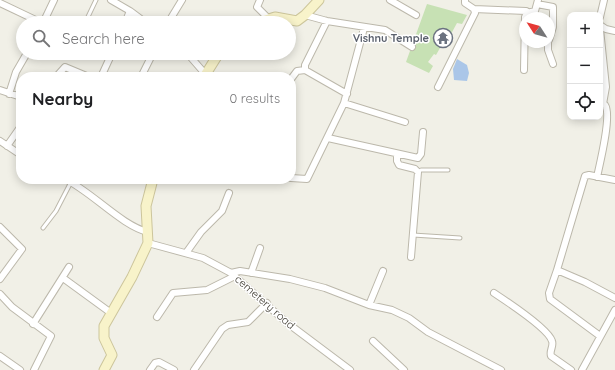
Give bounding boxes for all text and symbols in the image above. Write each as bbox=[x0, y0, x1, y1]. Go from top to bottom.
north arrow bbox=[519, 12, 555, 48]
map controls bbox=[567, 12, 603, 120]
button: + bbox=[567, 12, 603, 48]
search box bbox=[16, 16, 296, 60]
icon: search bbox=[30, 27, 52, 49]
temple icon: Vishnu Temple bbox=[432, 27, 454, 49]
text: Search here bbox=[62, 29, 145, 48]
place label: Vishnu Temple bbox=[353, 31, 430, 45]
button: − bbox=[567, 48, 603, 84]
button: locate bbox=[567, 84, 603, 120]
text: Nearby bbox=[32, 88, 93, 109]
text: 0 results bbox=[229, 90, 280, 106]
street label: cemetery road bbox=[232, 272, 298, 332]

